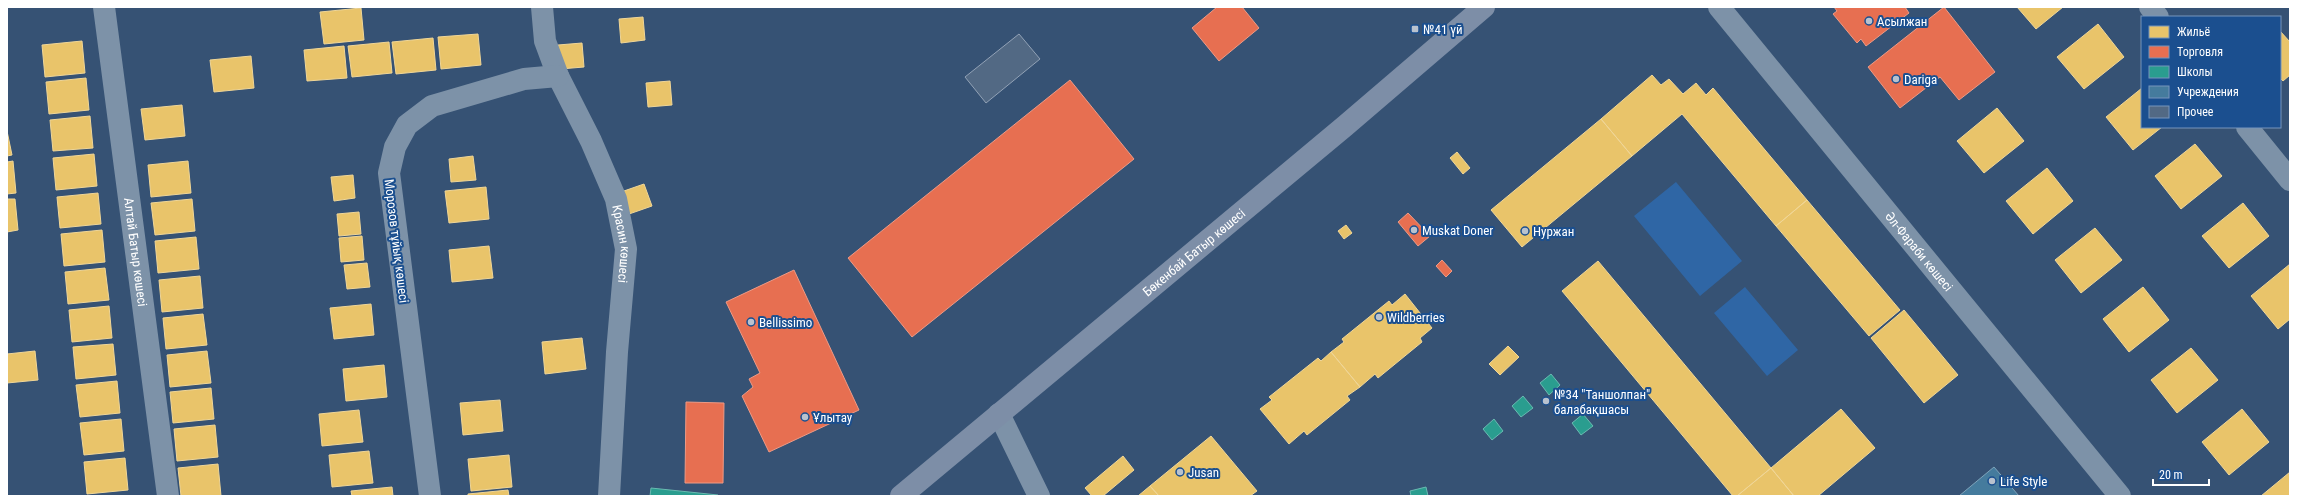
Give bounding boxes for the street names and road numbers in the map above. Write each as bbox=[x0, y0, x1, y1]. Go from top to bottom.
street label: Морозов тұйық көшесі bbox=[381, 178, 412, 304]
street label: Алтай Батыр көшесі bbox=[121, 197, 150, 307]
street label: Красин көшесі bbox=[609, 204, 633, 283]
street label: Бөкенбай Батыр көшесі bbox=[1140, 206, 1248, 299]
street label: Әл-Фараби көшесі bbox=[1882, 209, 1956, 294]

